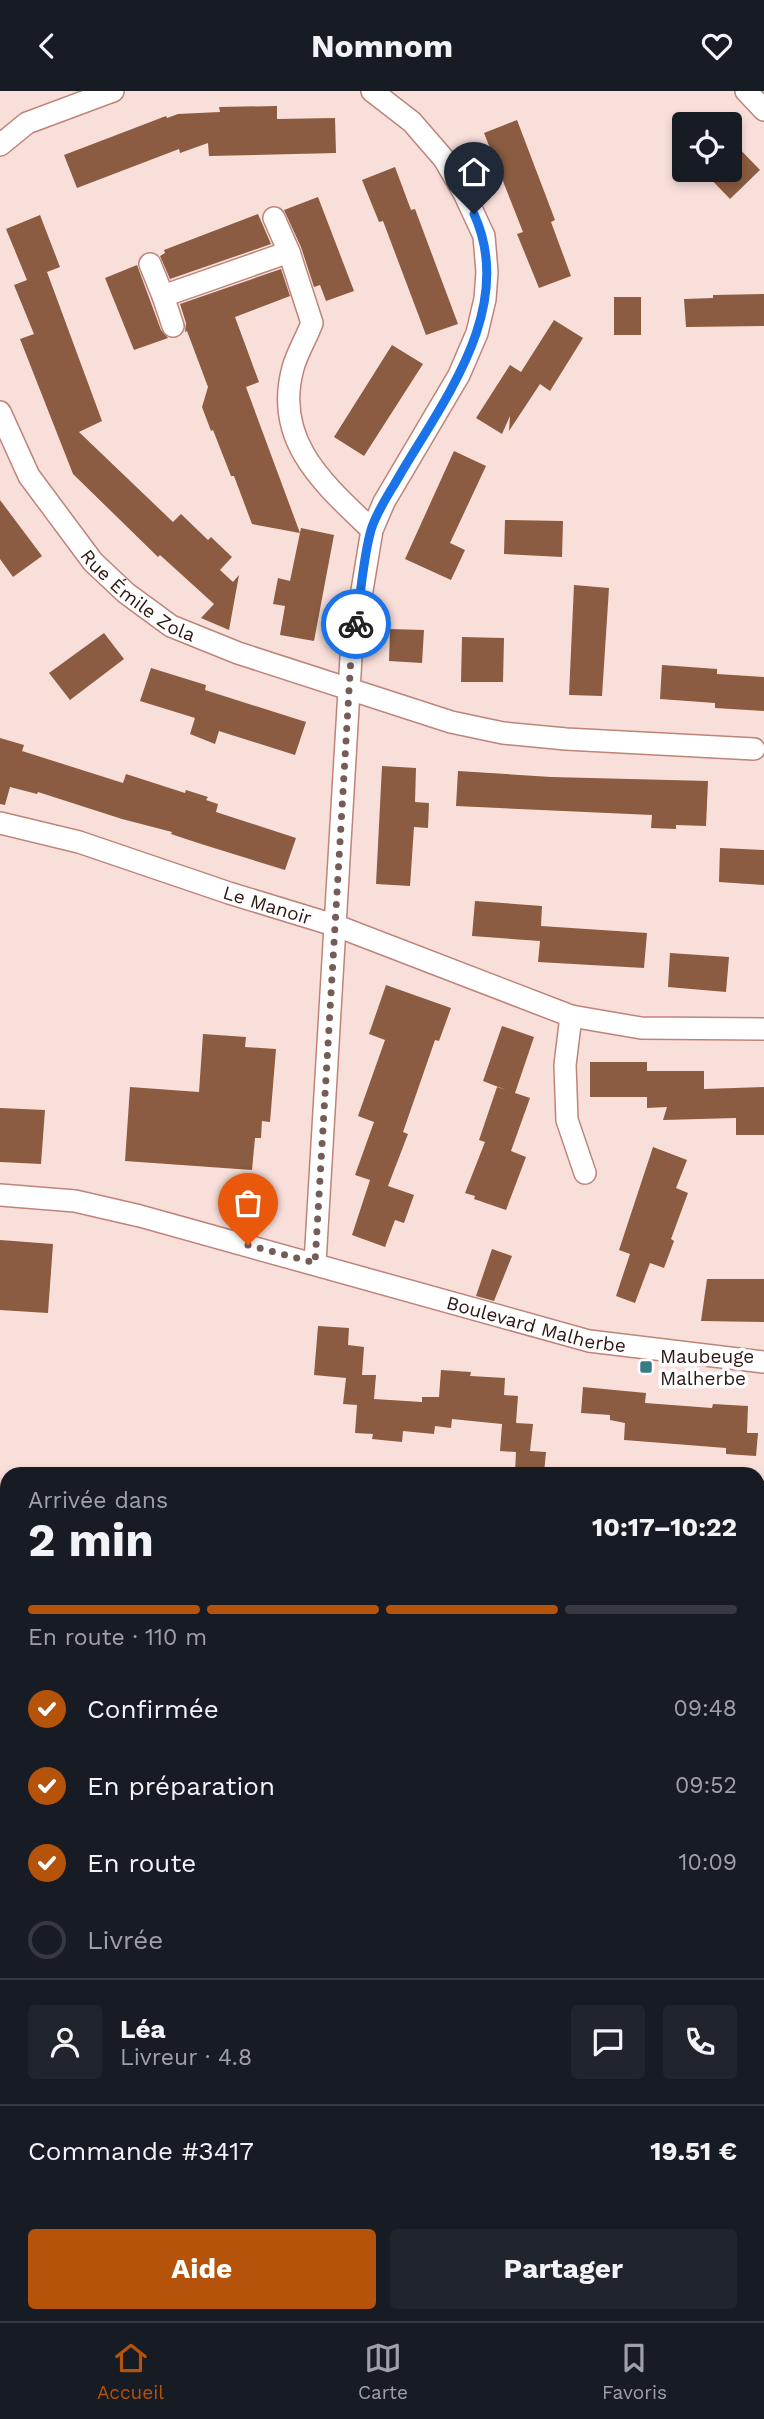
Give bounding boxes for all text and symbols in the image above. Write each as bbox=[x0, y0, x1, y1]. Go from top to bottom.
icon: back bbox=[28, 27, 66, 65]
text: Nomnom bbox=[311, 27, 453, 65]
icon: heart bbox=[698, 27, 736, 65]
map controls bbox=[672, 112, 742, 182]
button: locate bbox=[672, 112, 742, 182]
pin bbox=[444, 142, 504, 214]
icon: home bbox=[455, 153, 493, 191]
street label: Rue Émile Zola bbox=[76, 544, 199, 646]
courier bbox=[321, 589, 391, 659]
icon: bike bbox=[337, 605, 375, 643]
street label: Le Manoir bbox=[220, 880, 315, 929]
pin bbox=[218, 1173, 278, 1245]
icon: bag bbox=[229, 1184, 267, 1222]
street label: Boulevard Malherbe bbox=[444, 1290, 627, 1357]
place label: Maubeuge Malherbe bbox=[660, 1345, 754, 1390]
marker: Maubeuge Malherbe bbox=[638, 1359, 654, 1375]
text: Arrivée dans bbox=[28, 1487, 168, 1514]
text: 10:17–10:22 bbox=[592, 1512, 737, 1542]
text: 2 min bbox=[28, 1513, 154, 1567]
text: En route · 110 m bbox=[28, 1624, 207, 1651]
icon: check bbox=[28, 1690, 66, 1728]
text: Confirmée bbox=[87, 1694, 219, 1724]
text: 09:48 bbox=[673, 1695, 737, 1722]
icon: check bbox=[28, 1767, 66, 1805]
text: En préparation bbox=[87, 1771, 275, 1801]
text: 09:52 bbox=[675, 1772, 737, 1799]
icon: check bbox=[28, 1844, 66, 1882]
text: En route bbox=[87, 1848, 196, 1878]
text: 10:09 bbox=[678, 1849, 737, 1876]
text: Livrée bbox=[87, 1925, 163, 1955]
button: person bbox=[28, 2005, 102, 2079]
button: chat bbox=[571, 2005, 645, 2079]
button: phone bbox=[663, 2005, 737, 2079]
text: Léa bbox=[120, 2014, 166, 2044]
text: Livreur · 4.8 bbox=[120, 2044, 252, 2071]
text: Commande #3417 bbox=[28, 2136, 254, 2166]
text: 19.51 € bbox=[650, 2136, 737, 2166]
button: Aide bbox=[28, 2229, 376, 2309]
button: Partager bbox=[390, 2229, 737, 2309]
tab: Accueil bbox=[97, 2339, 164, 2404]
tab: Carte bbox=[358, 2339, 408, 2404]
tab: Favoris bbox=[602, 2339, 667, 2404]

